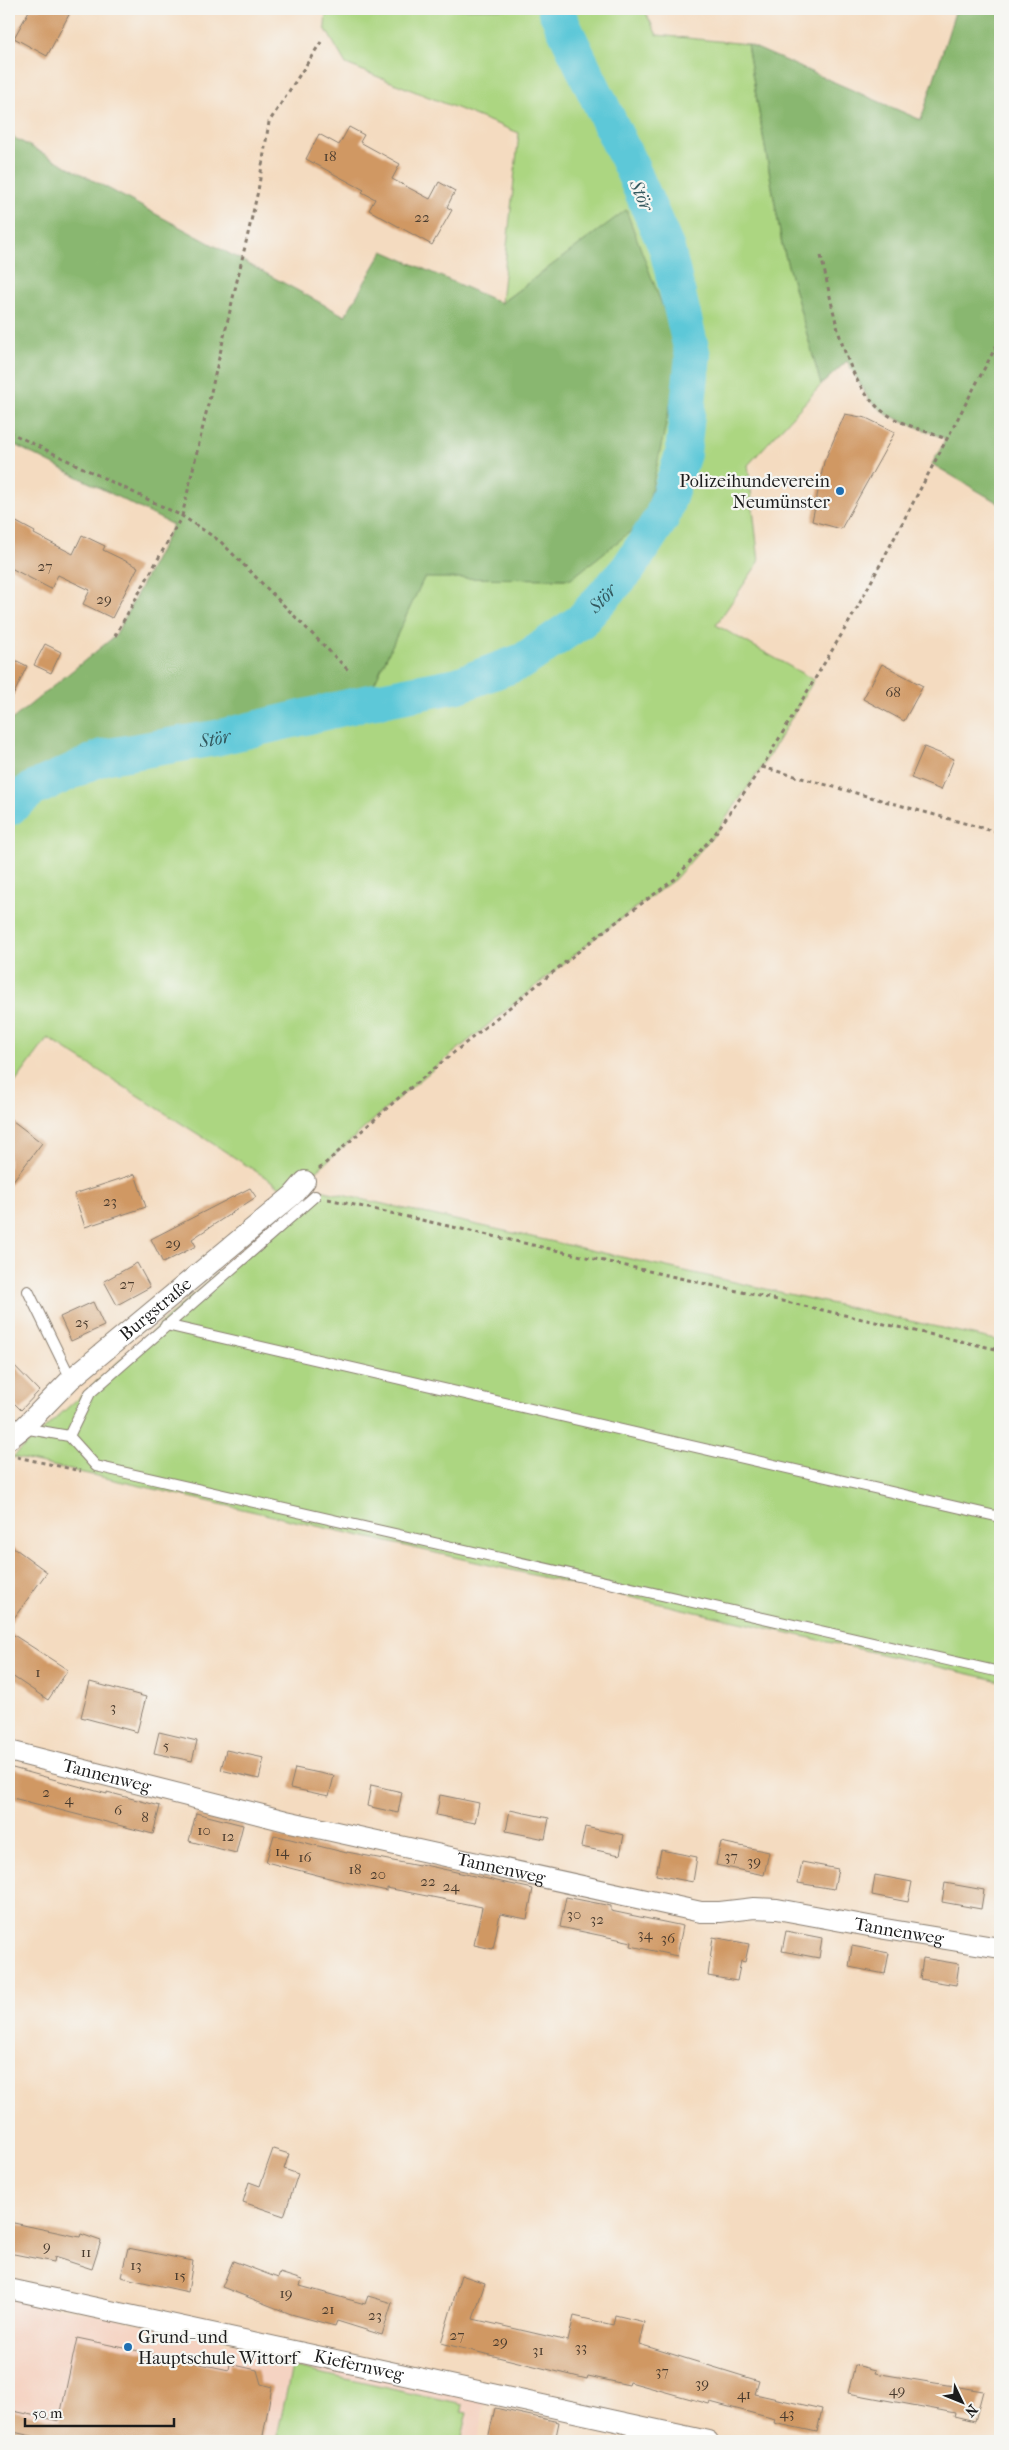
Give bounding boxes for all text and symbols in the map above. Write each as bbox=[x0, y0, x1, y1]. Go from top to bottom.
house number: 18 bbox=[324, 147, 336, 165]
water label: Stör bbox=[624, 175, 658, 216]
house number: 22 bbox=[414, 208, 430, 226]
place label: Polizeihundeverein Neumünster bbox=[679, 471, 831, 513]
marker: Polizeihundeverein Neumünster bbox=[834, 485, 846, 497]
house number: 27 bbox=[38, 557, 52, 575]
water label: Stör bbox=[583, 578, 623, 618]
house number: 29 bbox=[96, 590, 112, 608]
house number: 68 bbox=[885, 683, 901, 701]
water label: Stör bbox=[196, 725, 234, 753]
house number: 23 bbox=[103, 1192, 117, 1210]
house number: 29 bbox=[165, 1234, 181, 1252]
street label: Burgstraße bbox=[116, 1274, 196, 1345]
house number: 27 bbox=[120, 1275, 134, 1293]
house number: 25 bbox=[75, 1313, 89, 1331]
house number: 1 bbox=[35, 1663, 41, 1681]
house number: 3 bbox=[110, 1698, 116, 1716]
house number: 5 bbox=[163, 1736, 169, 1754]
street label: Tannenweg bbox=[60, 1755, 154, 1798]
house number: 2 bbox=[42, 1783, 50, 1801]
house number: 4 bbox=[65, 1790, 75, 1808]
house number: 6 bbox=[114, 1801, 123, 1819]
house number: 8 bbox=[141, 1808, 149, 1826]
house number: 10 bbox=[197, 1821, 211, 1839]
house number: 12 bbox=[221, 1827, 235, 1845]
house number: 14 bbox=[275, 1842, 290, 1860]
house number: 37 bbox=[724, 1847, 738, 1865]
house number: 16 bbox=[298, 1848, 313, 1866]
street label: Tannenweg bbox=[455, 1849, 548, 1889]
house number: 39 bbox=[747, 1852, 761, 1870]
house number: 18 bbox=[349, 1860, 361, 1878]
house number: 20 bbox=[370, 1865, 386, 1883]
house number: 22 bbox=[420, 1872, 436, 1890]
house number: 24 bbox=[443, 1877, 460, 1895]
house number: 30 bbox=[567, 1905, 581, 1923]
house number: 32 bbox=[590, 1910, 604, 1928]
street label: Tannenweg bbox=[853, 1914, 946, 1950]
house number: 34 bbox=[637, 1925, 654, 1943]
house number: 36 bbox=[661, 1929, 676, 1947]
house number: 9 bbox=[43, 2237, 51, 2255]
house number: 11 bbox=[81, 2243, 91, 2261]
house number: 13 bbox=[130, 2256, 142, 2274]
house number: 15 bbox=[174, 2266, 186, 2284]
house number: 19 bbox=[279, 2284, 293, 2302]
house number: 21 bbox=[321, 2300, 335, 2318]
house number: 23 bbox=[368, 2306, 382, 2324]
house number: 27 bbox=[450, 2326, 464, 2344]
place label: Grund- und Hauptschule Wittorf bbox=[138, 2327, 301, 2369]
house number: 29 bbox=[492, 2332, 508, 2350]
house number: 33 bbox=[575, 2338, 587, 2356]
marker: Grund- und Hauptschule Wittorf bbox=[122, 2341, 134, 2353]
house number: 31 bbox=[532, 2341, 544, 2359]
street label: Kiefernweg bbox=[312, 2346, 406, 2386]
house number: 37 bbox=[655, 2362, 669, 2380]
house number: 39 bbox=[695, 2374, 709, 2392]
north arrow bbox=[936, 2378, 986, 2428]
house number: 49 bbox=[889, 2381, 905, 2399]
house number: 41 bbox=[737, 2385, 751, 2403]
scale bar bbox=[25, 2395, 174, 2427]
text: N bbox=[961, 2401, 981, 2420]
text: 50 m bbox=[32, 2404, 63, 2422]
house number: 43 bbox=[779, 2404, 795, 2422]

